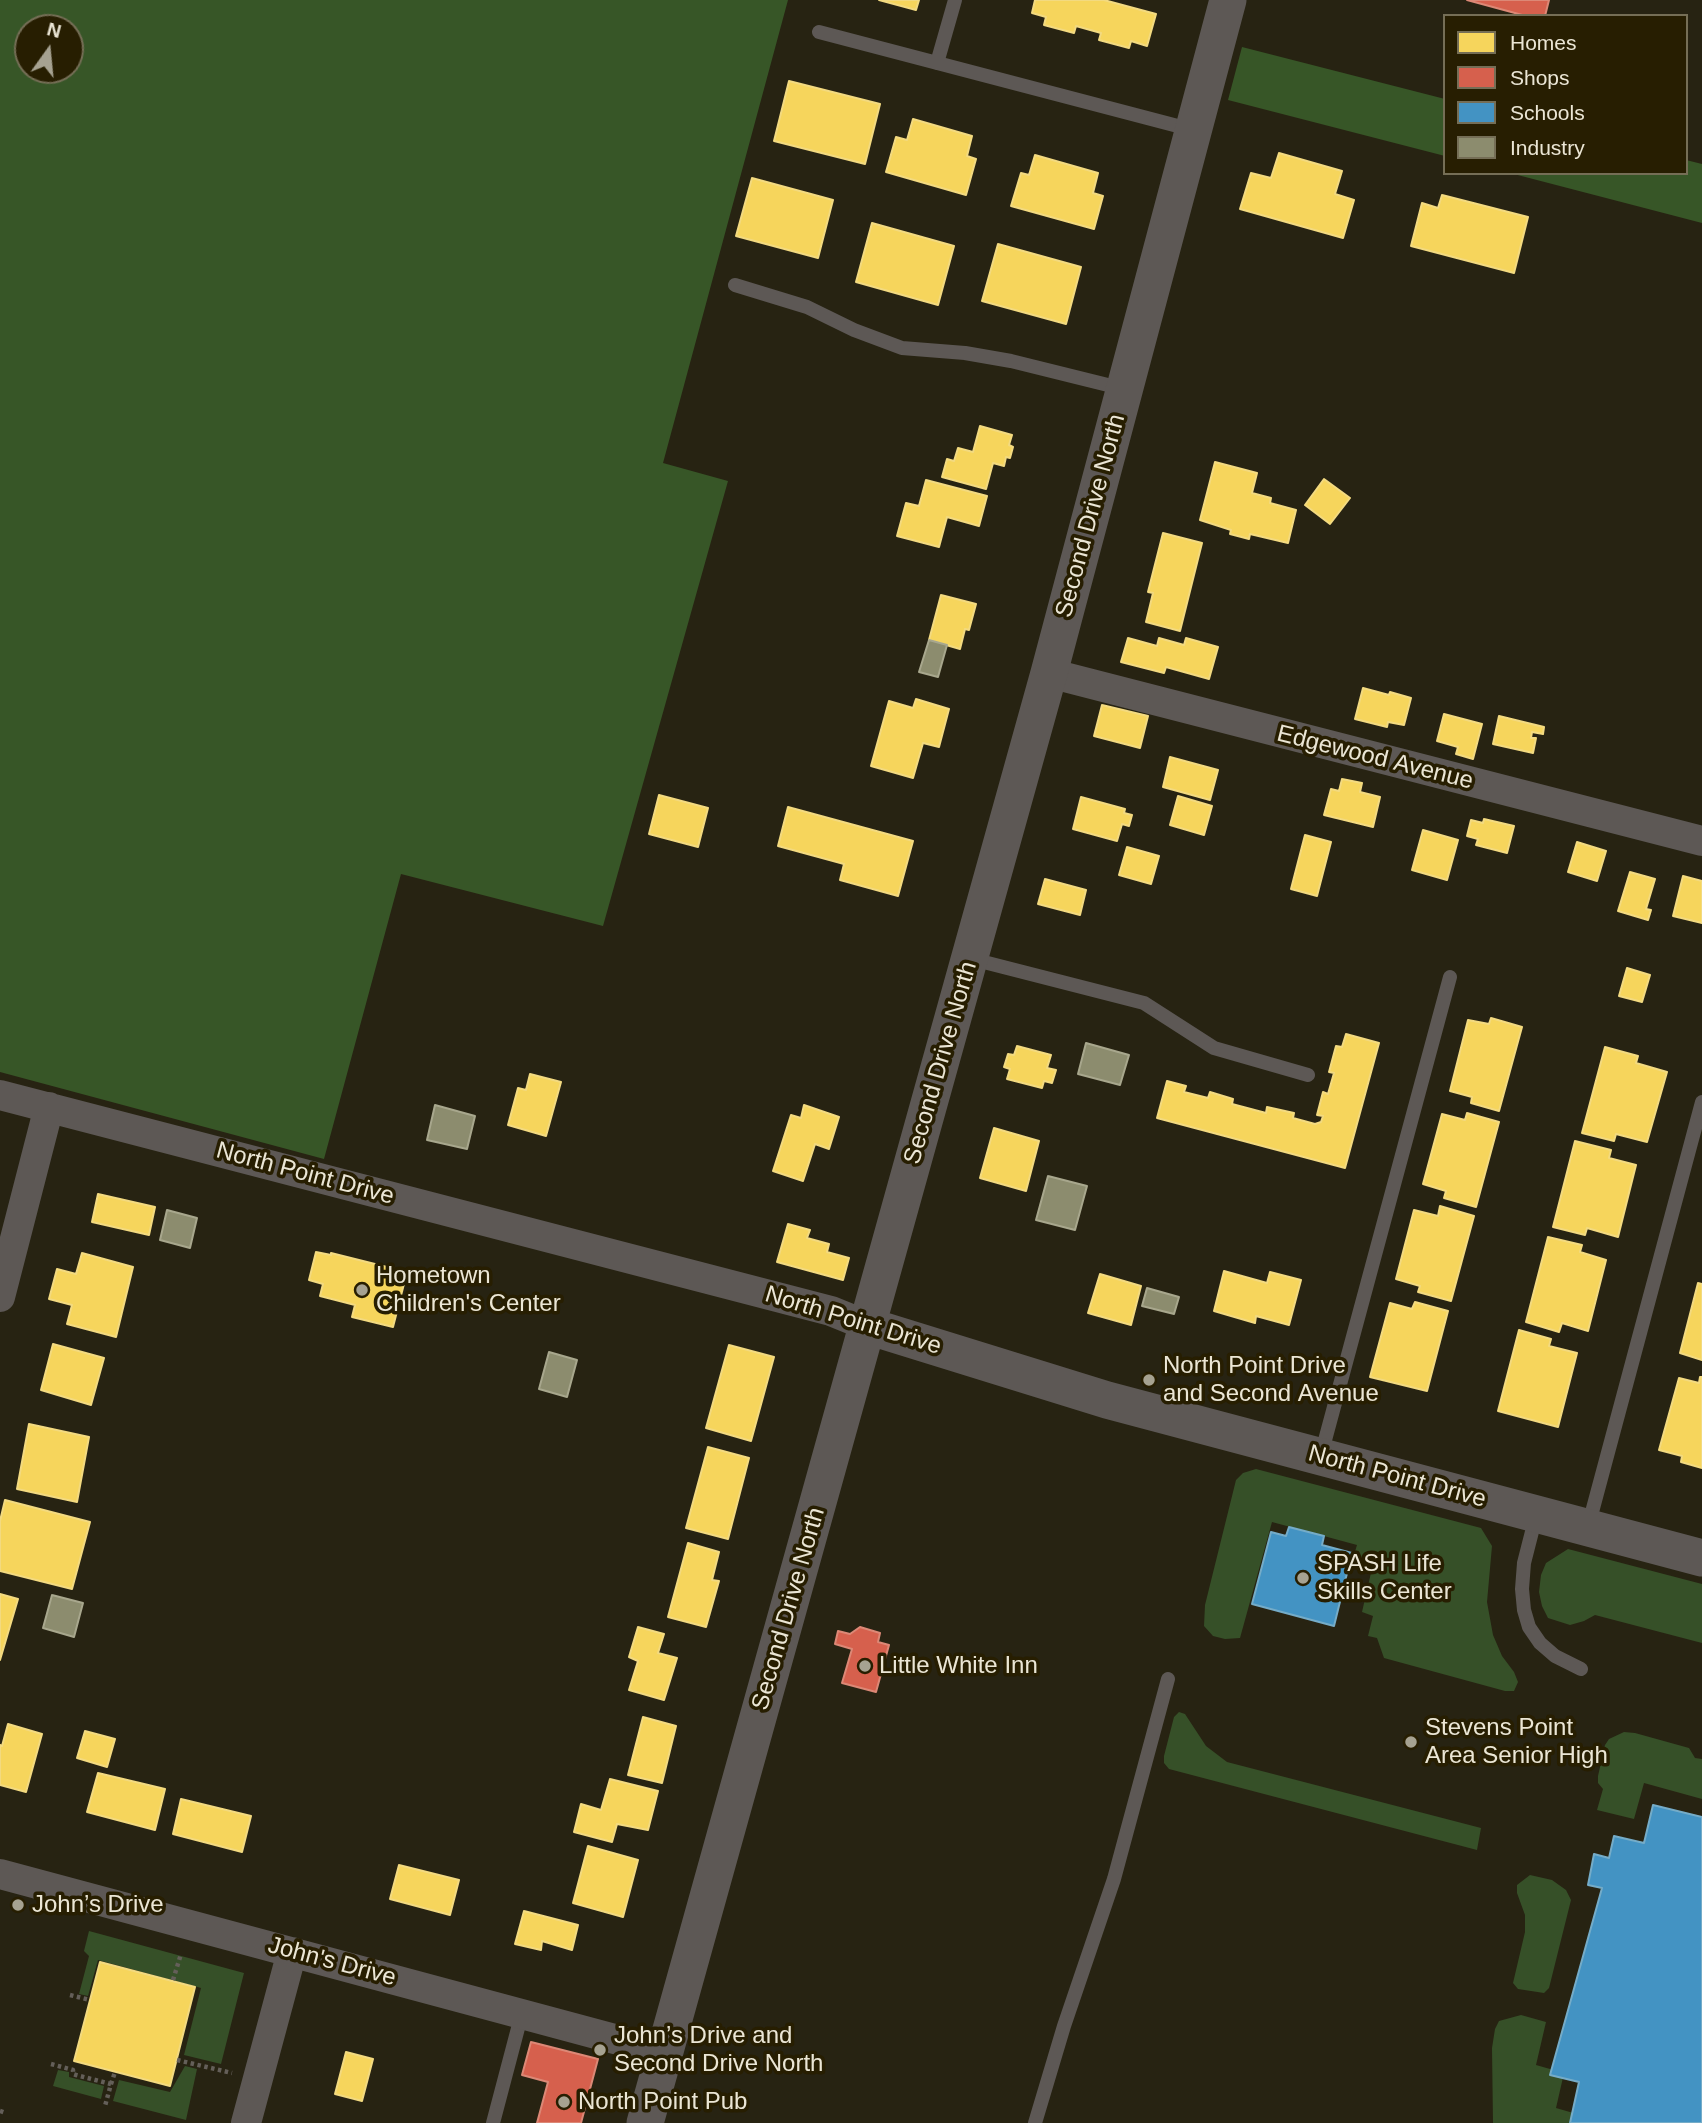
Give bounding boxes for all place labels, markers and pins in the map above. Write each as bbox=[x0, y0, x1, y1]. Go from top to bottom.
place label: Hometown Children's Center bbox=[376, 1262, 561, 1318]
marker: Hometown Children's Center bbox=[354, 1282, 370, 1298]
place label: North Point Drive and Second Avenue bbox=[1163, 1352, 1379, 1408]
marker: North Point Drive and Second Avenue bbox=[1141, 1372, 1157, 1388]
place label: SPASH Life Skills Center bbox=[1317, 1550, 1452, 1606]
marker: SPASH Life Skills Center bbox=[1295, 1570, 1311, 1586]
place label: Little White Inn bbox=[879, 1652, 1038, 1680]
marker: Little White Inn bbox=[857, 1658, 873, 1674]
place label: Stevens Point Area Senior High bbox=[1425, 1714, 1608, 1770]
marker: Stevens Point Area Senior High bbox=[1403, 1734, 1419, 1750]
place label: John’s Drive bbox=[32, 1891, 164, 1919]
marker: John’s Drive bbox=[10, 1897, 26, 1913]
place label: John’s Drive and Second Drive North bbox=[614, 2022, 823, 2078]
marker: John’s Drive and Second Drive North bbox=[592, 2042, 608, 2058]
place label: North Point Pub bbox=[578, 2088, 747, 2116]
marker: North Point Pub bbox=[556, 2094, 572, 2110]

